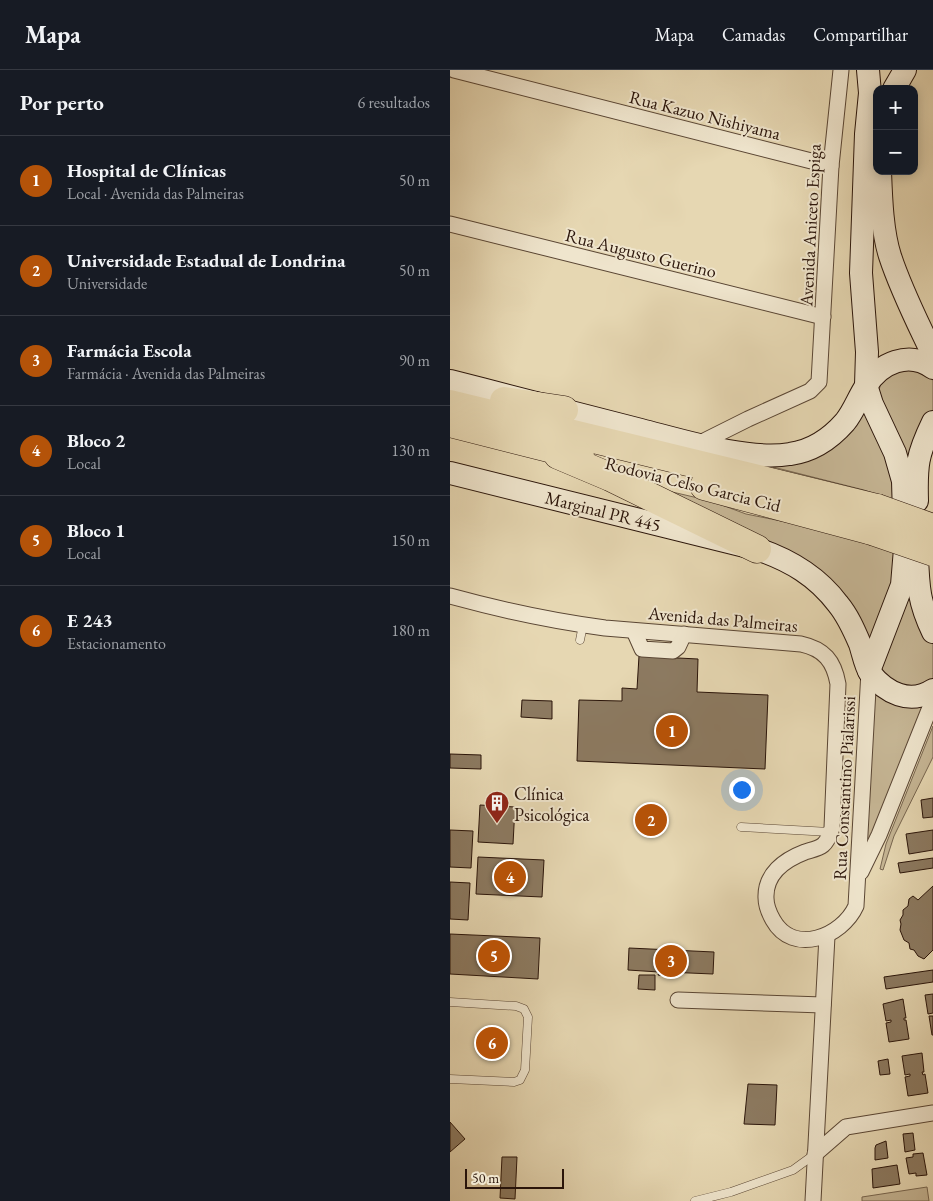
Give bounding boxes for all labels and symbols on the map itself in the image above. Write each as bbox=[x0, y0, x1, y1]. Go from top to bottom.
street label: Rua Kazuo Nishiyama bbox=[627, 85, 784, 145]
street label: Avenida Aniceto Espiga bbox=[794, 142, 826, 308]
street label: Rua Augusto Guerino bbox=[563, 223, 719, 283]
street label: Rodovia Celso Garcia Cid bbox=[603, 451, 784, 517]
street label: Marginal PR 445 bbox=[543, 486, 663, 536]
street label: Avenida das Palmeiras bbox=[646, 601, 799, 637]
street label: Rua Constantino Pialarissi bbox=[828, 695, 860, 880]
pin: 1 bbox=[656, 712, 688, 750]
your location bbox=[729, 777, 755, 803]
place label: Clínica Psicológica bbox=[514, 782, 590, 826]
building icon: Clínica Psicológica bbox=[484, 790, 510, 824]
pin: 2 bbox=[635, 801, 667, 839]
pin: 4 bbox=[494, 858, 526, 896]
pin: 5 bbox=[478, 937, 510, 975]
pin: 3 bbox=[655, 942, 687, 980]
pin: 6 bbox=[476, 1024, 508, 1062]
scale bar bbox=[465, 1166, 564, 1189]

